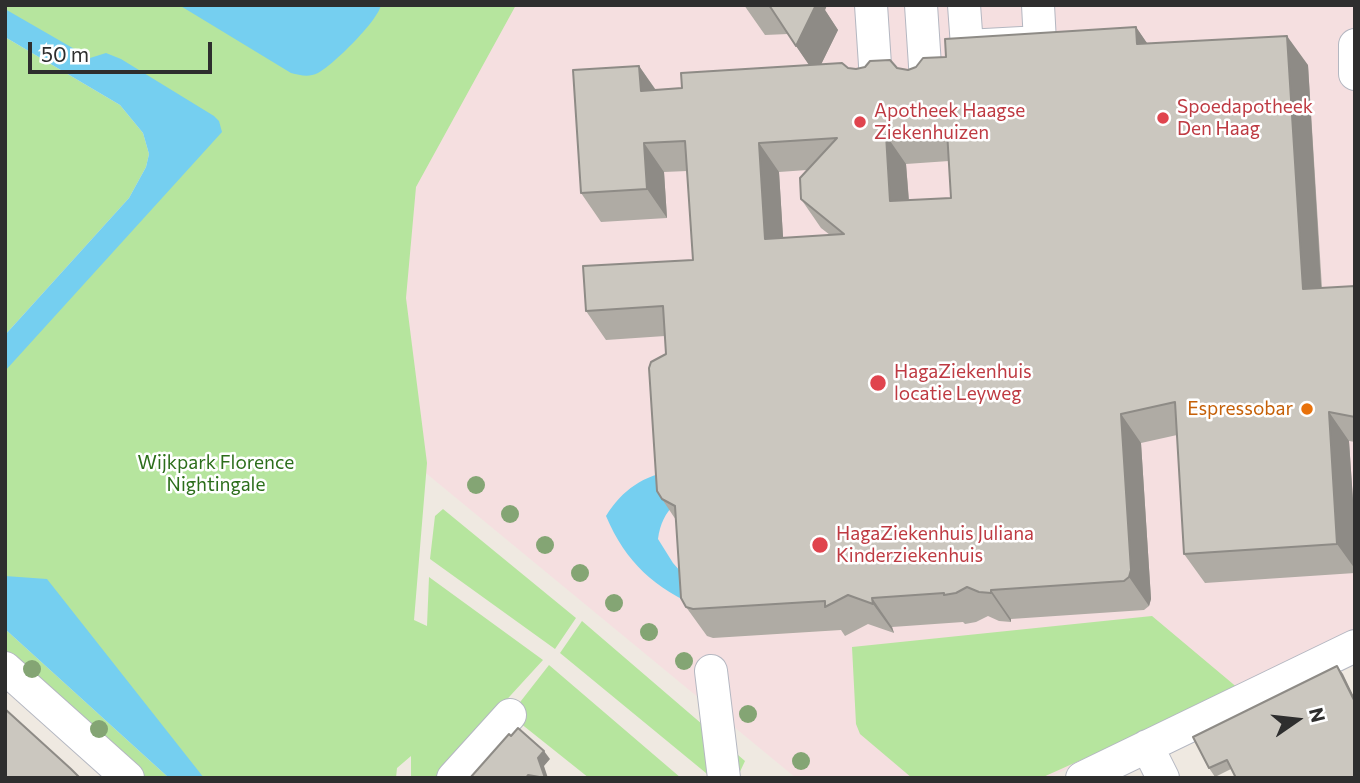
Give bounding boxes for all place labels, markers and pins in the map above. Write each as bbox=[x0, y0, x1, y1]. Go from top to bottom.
place label: Spoedapotheek Den Haag bbox=[1177, 96, 1313, 140]
place label: Apotheek Haagse Ziekenhuizen bbox=[874, 100, 1025, 144]
marker: Spoedapotheek Den Haag bbox=[1155, 110, 1171, 126]
marker: Apotheek Haagse Ziekenhuizen bbox=[852, 114, 868, 130]
place label: HagaZiekenhuis locatie Leyweg bbox=[894, 361, 1032, 405]
marker: HagaZiekenhuis locatie Leyweg bbox=[868, 373, 888, 393]
place label: Espressobar bbox=[1187, 398, 1293, 420]
marker: Espressobar bbox=[1299, 401, 1315, 417]
place label: HagaZiekenhuis Juliana Kinderziekenhuis bbox=[836, 523, 1034, 567]
marker: HagaZiekenhuis Juliana Kinderziekenhuis bbox=[810, 535, 830, 555]

